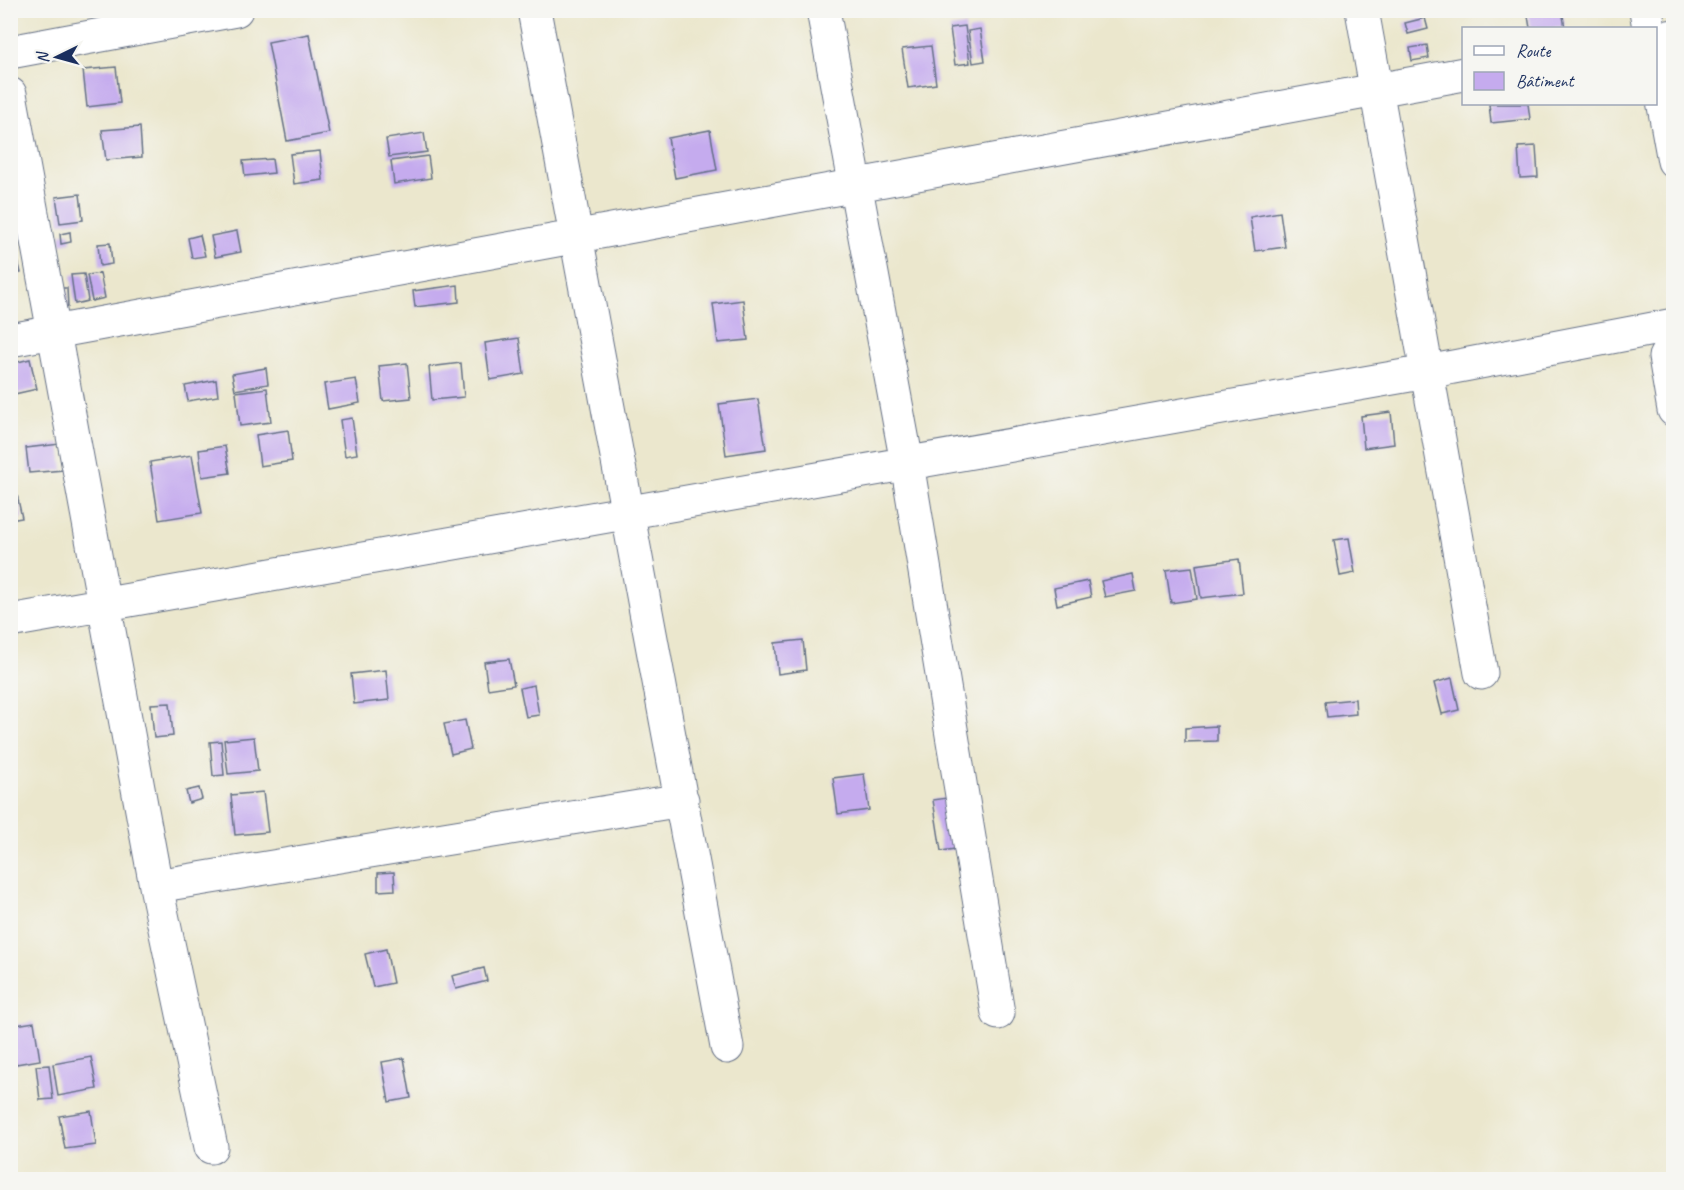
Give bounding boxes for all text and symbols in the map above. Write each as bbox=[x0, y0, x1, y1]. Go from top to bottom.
north arrow bbox=[27, 27, 87, 87]
legend bbox=[1462, 27, 1657, 105]
text: Route bbox=[1516, 40, 1551, 62]
text: N bbox=[32, 49, 53, 64]
text: Bâtiment bbox=[1516, 70, 1576, 92]

